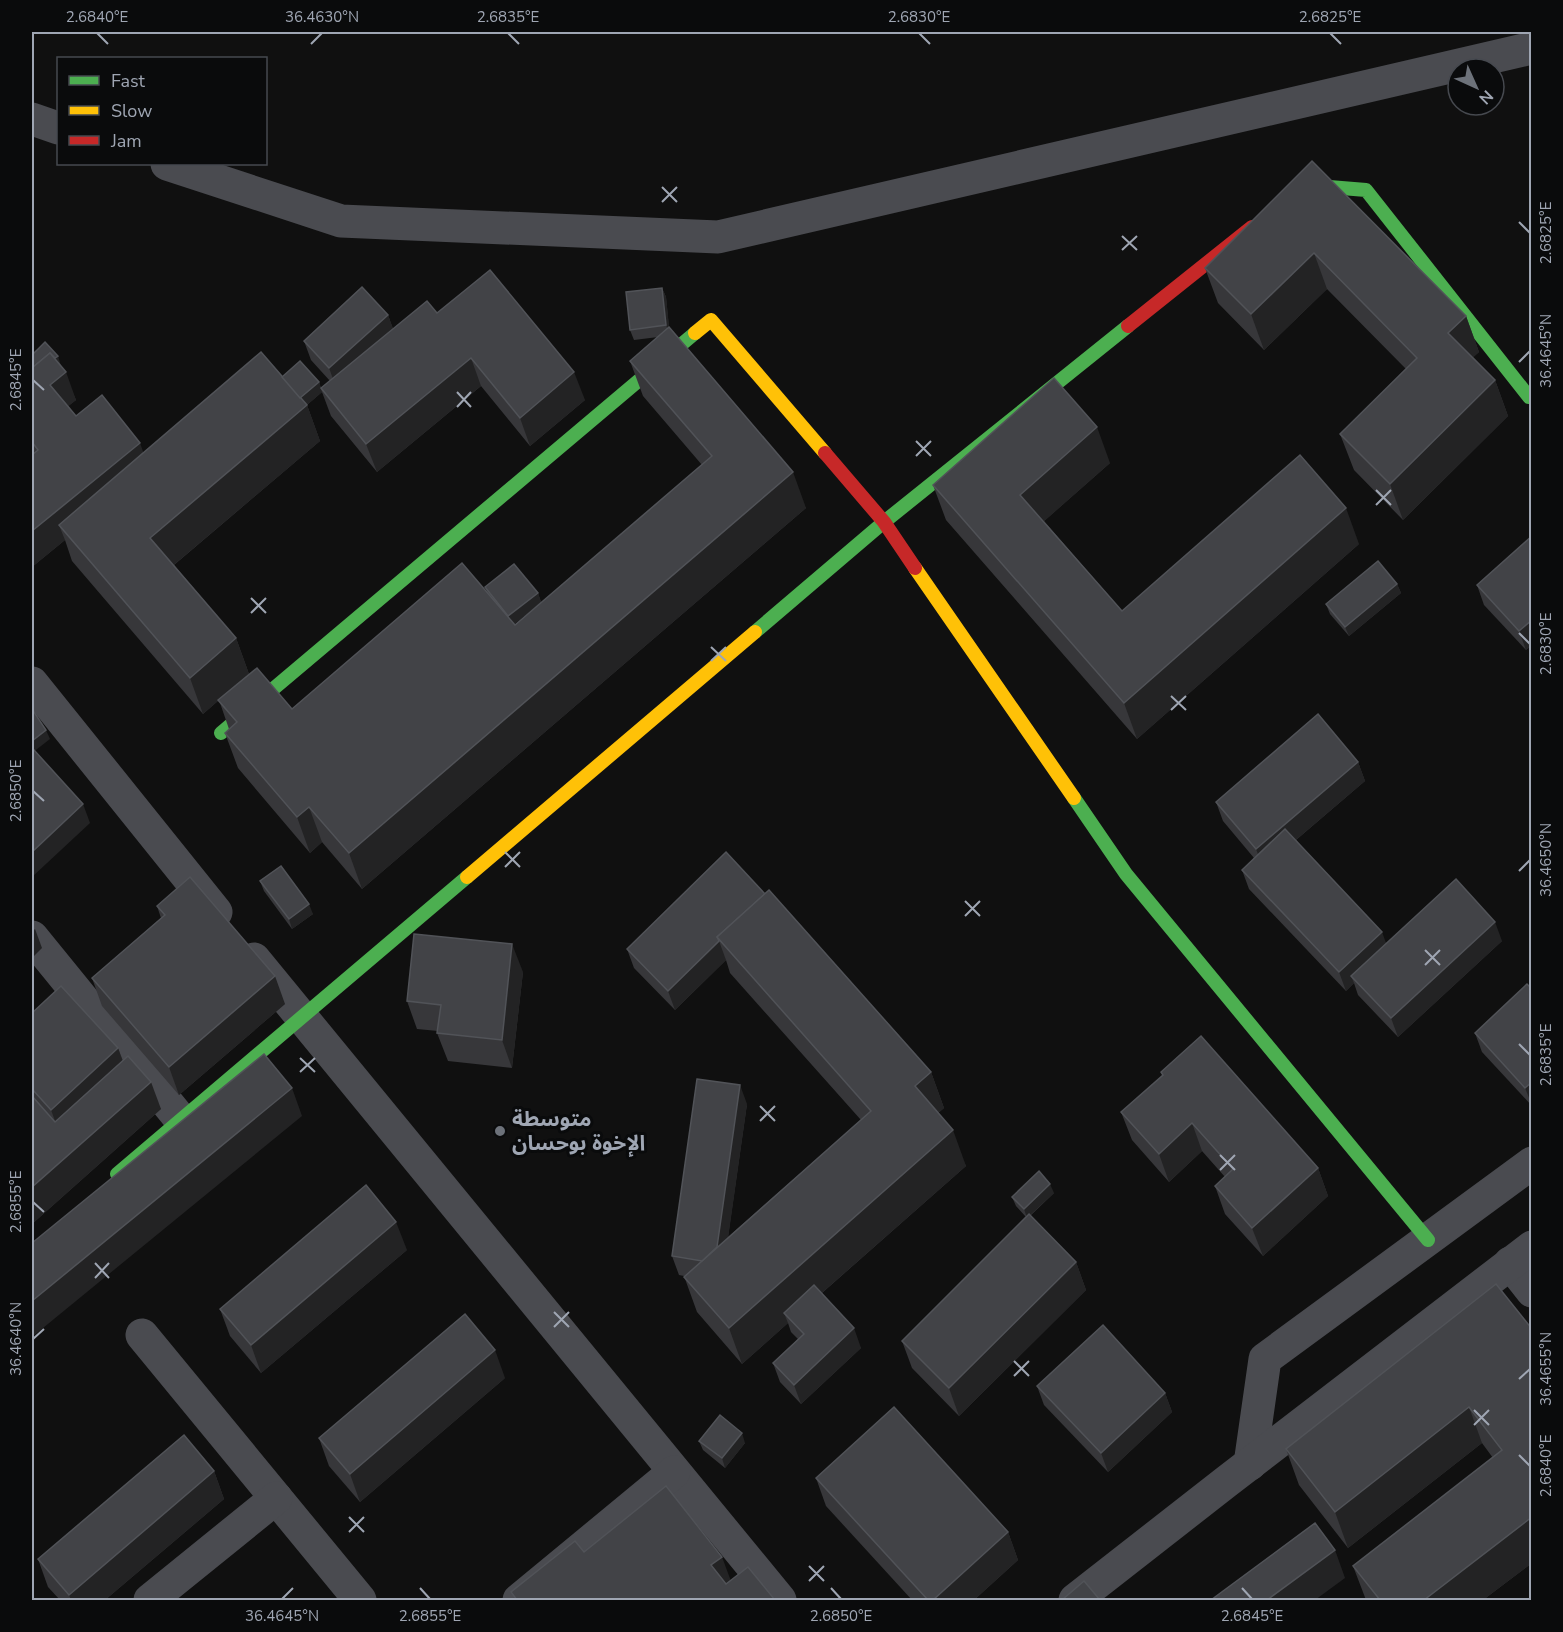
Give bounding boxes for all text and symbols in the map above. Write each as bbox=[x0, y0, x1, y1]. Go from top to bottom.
text: 2.6840°E bbox=[66, 7, 128, 27]
text: 36.4630°N bbox=[285, 7, 359, 27]
text: 2.6835°E bbox=[477, 7, 539, 27]
text: 2.6830°E bbox=[888, 7, 950, 27]
text: 2.6825°E bbox=[1299, 7, 1361, 27]
legend bbox=[57, 57, 267, 165]
north arrow bbox=[1446, 57, 1506, 117]
text: Fast bbox=[111, 69, 146, 93]
text: N bbox=[1474, 85, 1498, 109]
text: Slow bbox=[111, 99, 152, 123]
text: Jam bbox=[110, 129, 142, 153]
text: 2.6825°E bbox=[1536, 202, 1556, 264]
text: 36.4645°N bbox=[1536, 314, 1556, 388]
text: 2.6845°E bbox=[6, 349, 26, 411]
text: 2.6830°E bbox=[1536, 613, 1556, 675]
text: 2.6850°E bbox=[6, 760, 26, 822]
text: 36.4650°N bbox=[1536, 823, 1556, 897]
text: 2.6835°E bbox=[1536, 1024, 1556, 1086]
place label: متوسطة الإخوة بوحسان bbox=[512, 1105, 645, 1157]
marker: متوسطة الإخوة بوحسان bbox=[493, 1124, 507, 1138]
text: 2.6855°E bbox=[6, 1171, 26, 1233]
text: 36.4640°N bbox=[6, 1302, 26, 1376]
text: 36.4655°N bbox=[1536, 1332, 1556, 1406]
text: 2.6840°E bbox=[1536, 1435, 1556, 1497]
text: 36.4645°N bbox=[245, 1606, 319, 1626]
text: 2.6855°E bbox=[399, 1606, 461, 1626]
text: 2.6850°E bbox=[810, 1606, 872, 1626]
text: 2.6845°E bbox=[1221, 1606, 1283, 1626]

